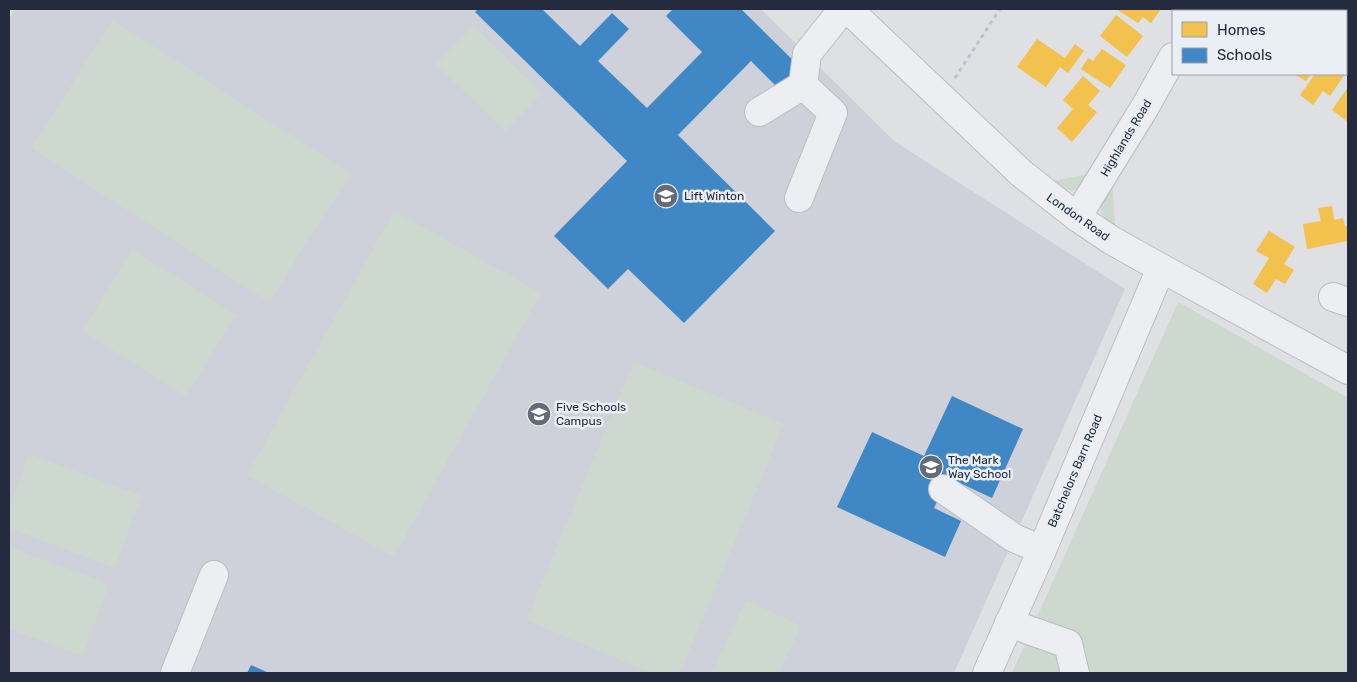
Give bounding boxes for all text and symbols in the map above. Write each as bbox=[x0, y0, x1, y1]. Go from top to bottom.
legend bbox=[1172, 10, 1347, 75]
text: Homes bbox=[1217, 21, 1266, 39]
text: Schools bbox=[1217, 46, 1273, 64]
street label: Highlands Road bbox=[1097, 97, 1155, 179]
school or university icon: Lift Winton bbox=[653, 183, 679, 209]
place label: Lift Winton bbox=[684, 189, 744, 203]
street label: London Road bbox=[1044, 190, 1112, 244]
place label: Five Schools Campus bbox=[556, 400, 626, 428]
school or university icon: Five Schools Campus bbox=[526, 401, 552, 427]
street label: Batchelors Barn Road bbox=[1045, 412, 1105, 530]
place label: The Mark Way School bbox=[948, 453, 1011, 481]
school or university icon: The Mark Way School bbox=[918, 454, 944, 480]

